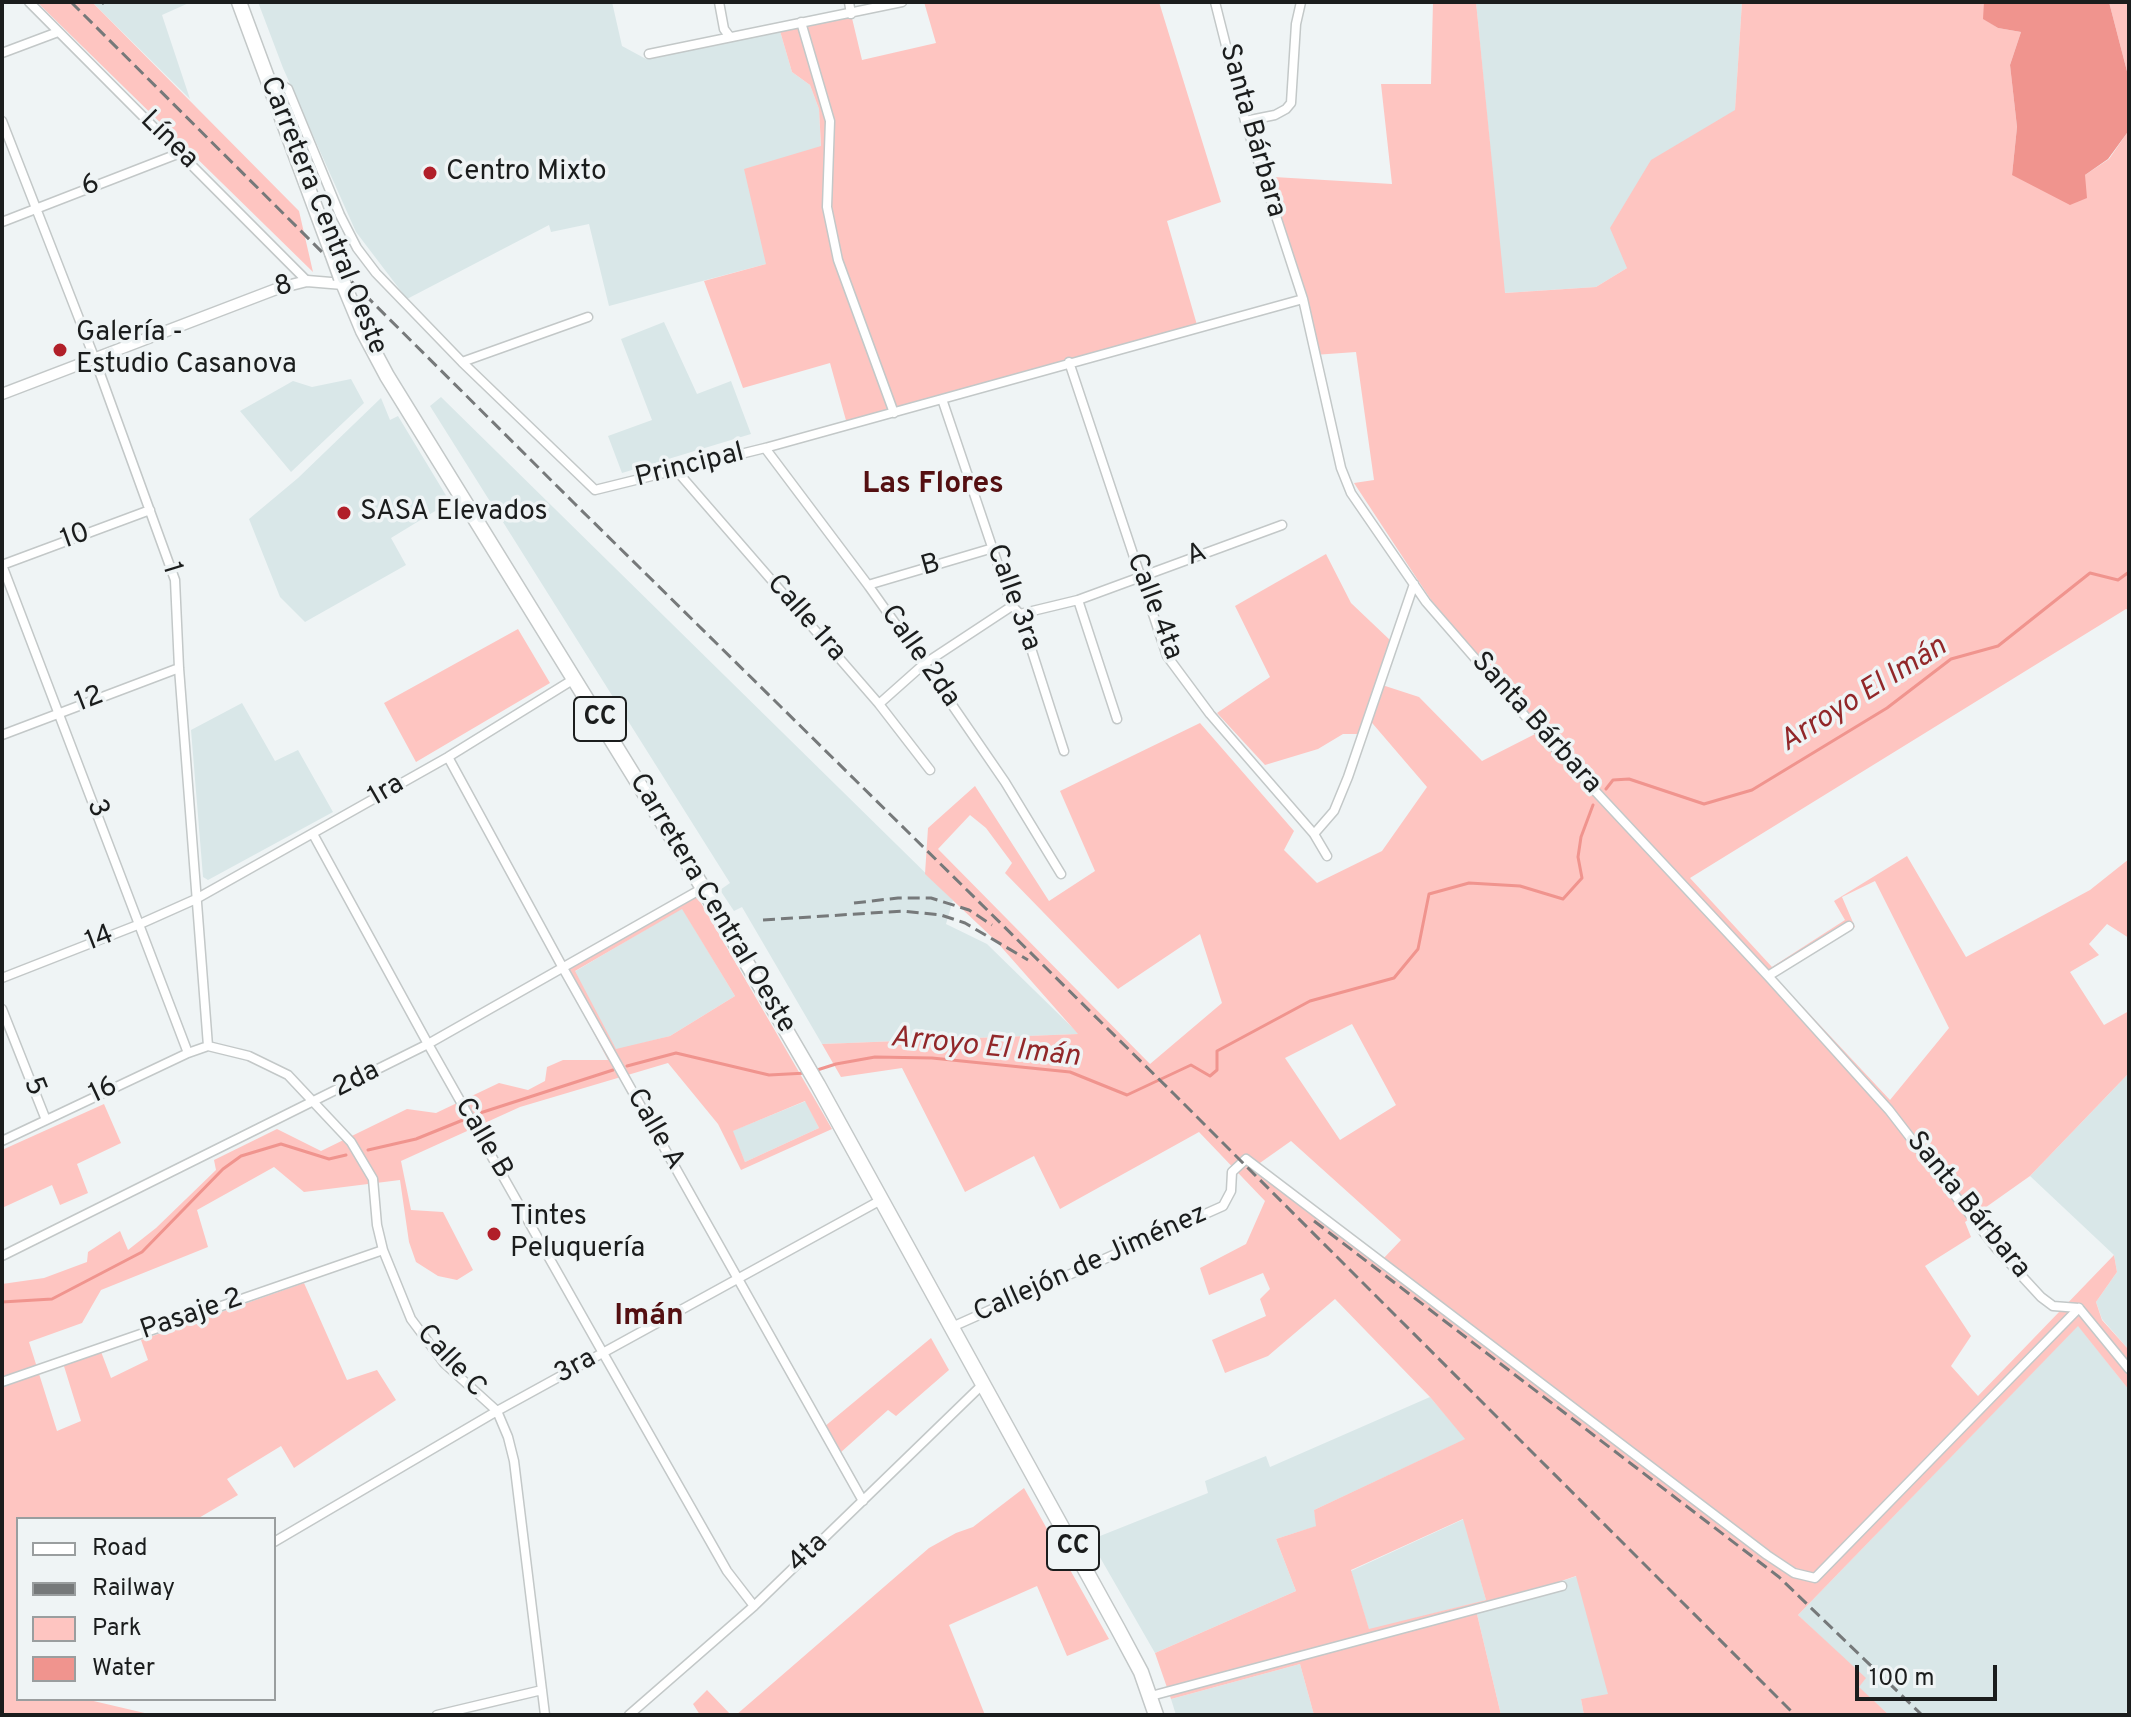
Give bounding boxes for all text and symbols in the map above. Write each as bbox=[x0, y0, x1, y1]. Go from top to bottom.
street label: Santa Bárbara bbox=[1210, 40, 1292, 222]
street label: Carretera Central Oeste bbox=[251, 72, 393, 360]
street label: Línea bbox=[132, 105, 204, 177]
place label: Centro Mixto bbox=[446, 156, 607, 190]
marker: Centro Mixto bbox=[421, 164, 439, 182]
street label: 6 bbox=[77, 168, 105, 206]
street label: 8 bbox=[271, 269, 297, 307]
place label: Galería - Estudio Casanova bbox=[76, 317, 297, 383]
marker: Galería - Estudio Casanova bbox=[51, 341, 69, 359]
street label: Principal bbox=[632, 437, 748, 497]
district label: Las Flores bbox=[862, 468, 1004, 504]
place label: SASA Elevados bbox=[360, 496, 548, 530]
marker: SASA Elevados bbox=[335, 504, 353, 522]
street label: 10 bbox=[57, 517, 95, 559]
street label: A bbox=[1182, 537, 1212, 575]
street label: Calle 3ra bbox=[977, 540, 1047, 656]
street label: B bbox=[918, 548, 944, 586]
street label: Calle 4ta bbox=[1117, 549, 1189, 665]
street label: 1 bbox=[152, 559, 188, 579]
street label: Calle 1ra bbox=[758, 568, 852, 670]
street label: Calle 2da bbox=[872, 600, 966, 714]
water label: Arroyo El Imán bbox=[1774, 630, 1954, 762]
street label: Santa Bárbara bbox=[1463, 646, 1607, 802]
street label: 12 bbox=[71, 680, 109, 722]
road number: CC bbox=[574, 697, 626, 741]
street label: Carretera Central Oeste bbox=[620, 768, 802, 1040]
street label: 1ra bbox=[363, 769, 411, 815]
street label: 3 bbox=[77, 795, 115, 823]
street label: 14 bbox=[81, 919, 119, 961]
water label: Arroyo El Imán bbox=[888, 1021, 1082, 1077]
street label: 2da bbox=[328, 1055, 386, 1107]
street label: 16 bbox=[85, 1071, 123, 1113]
street label: 5 bbox=[14, 1073, 52, 1101]
street label: Calle A bbox=[617, 1083, 691, 1177]
street label: Calle B bbox=[446, 1093, 518, 1185]
street label: Santa Bárbara bbox=[1898, 1126, 2036, 1286]
street label: Callejón de Jiménez bbox=[969, 1198, 1213, 1332]
place label: Tintes Peluquería bbox=[510, 1201, 645, 1267]
marker: Tintes Peluquería bbox=[485, 1225, 503, 1243]
street label: Pasaje 2 bbox=[136, 1283, 248, 1349]
district label: Imán bbox=[614, 1300, 684, 1336]
street label: Calle C bbox=[408, 1319, 492, 1405]
street label: 3ra bbox=[550, 1343, 602, 1393]
legend bbox=[16, 1517, 276, 1701]
road number: CC bbox=[1047, 1526, 1099, 1570]
street label: 4ta bbox=[782, 1527, 836, 1581]
text: Road bbox=[92, 1534, 148, 1564]
text: Railway bbox=[92, 1574, 175, 1604]
text: Park bbox=[92, 1614, 142, 1644]
scale bar bbox=[1859, 1649, 2001, 1699]
text: Water bbox=[92, 1654, 155, 1684]
text: 100 m bbox=[1869, 1664, 1935, 1694]

